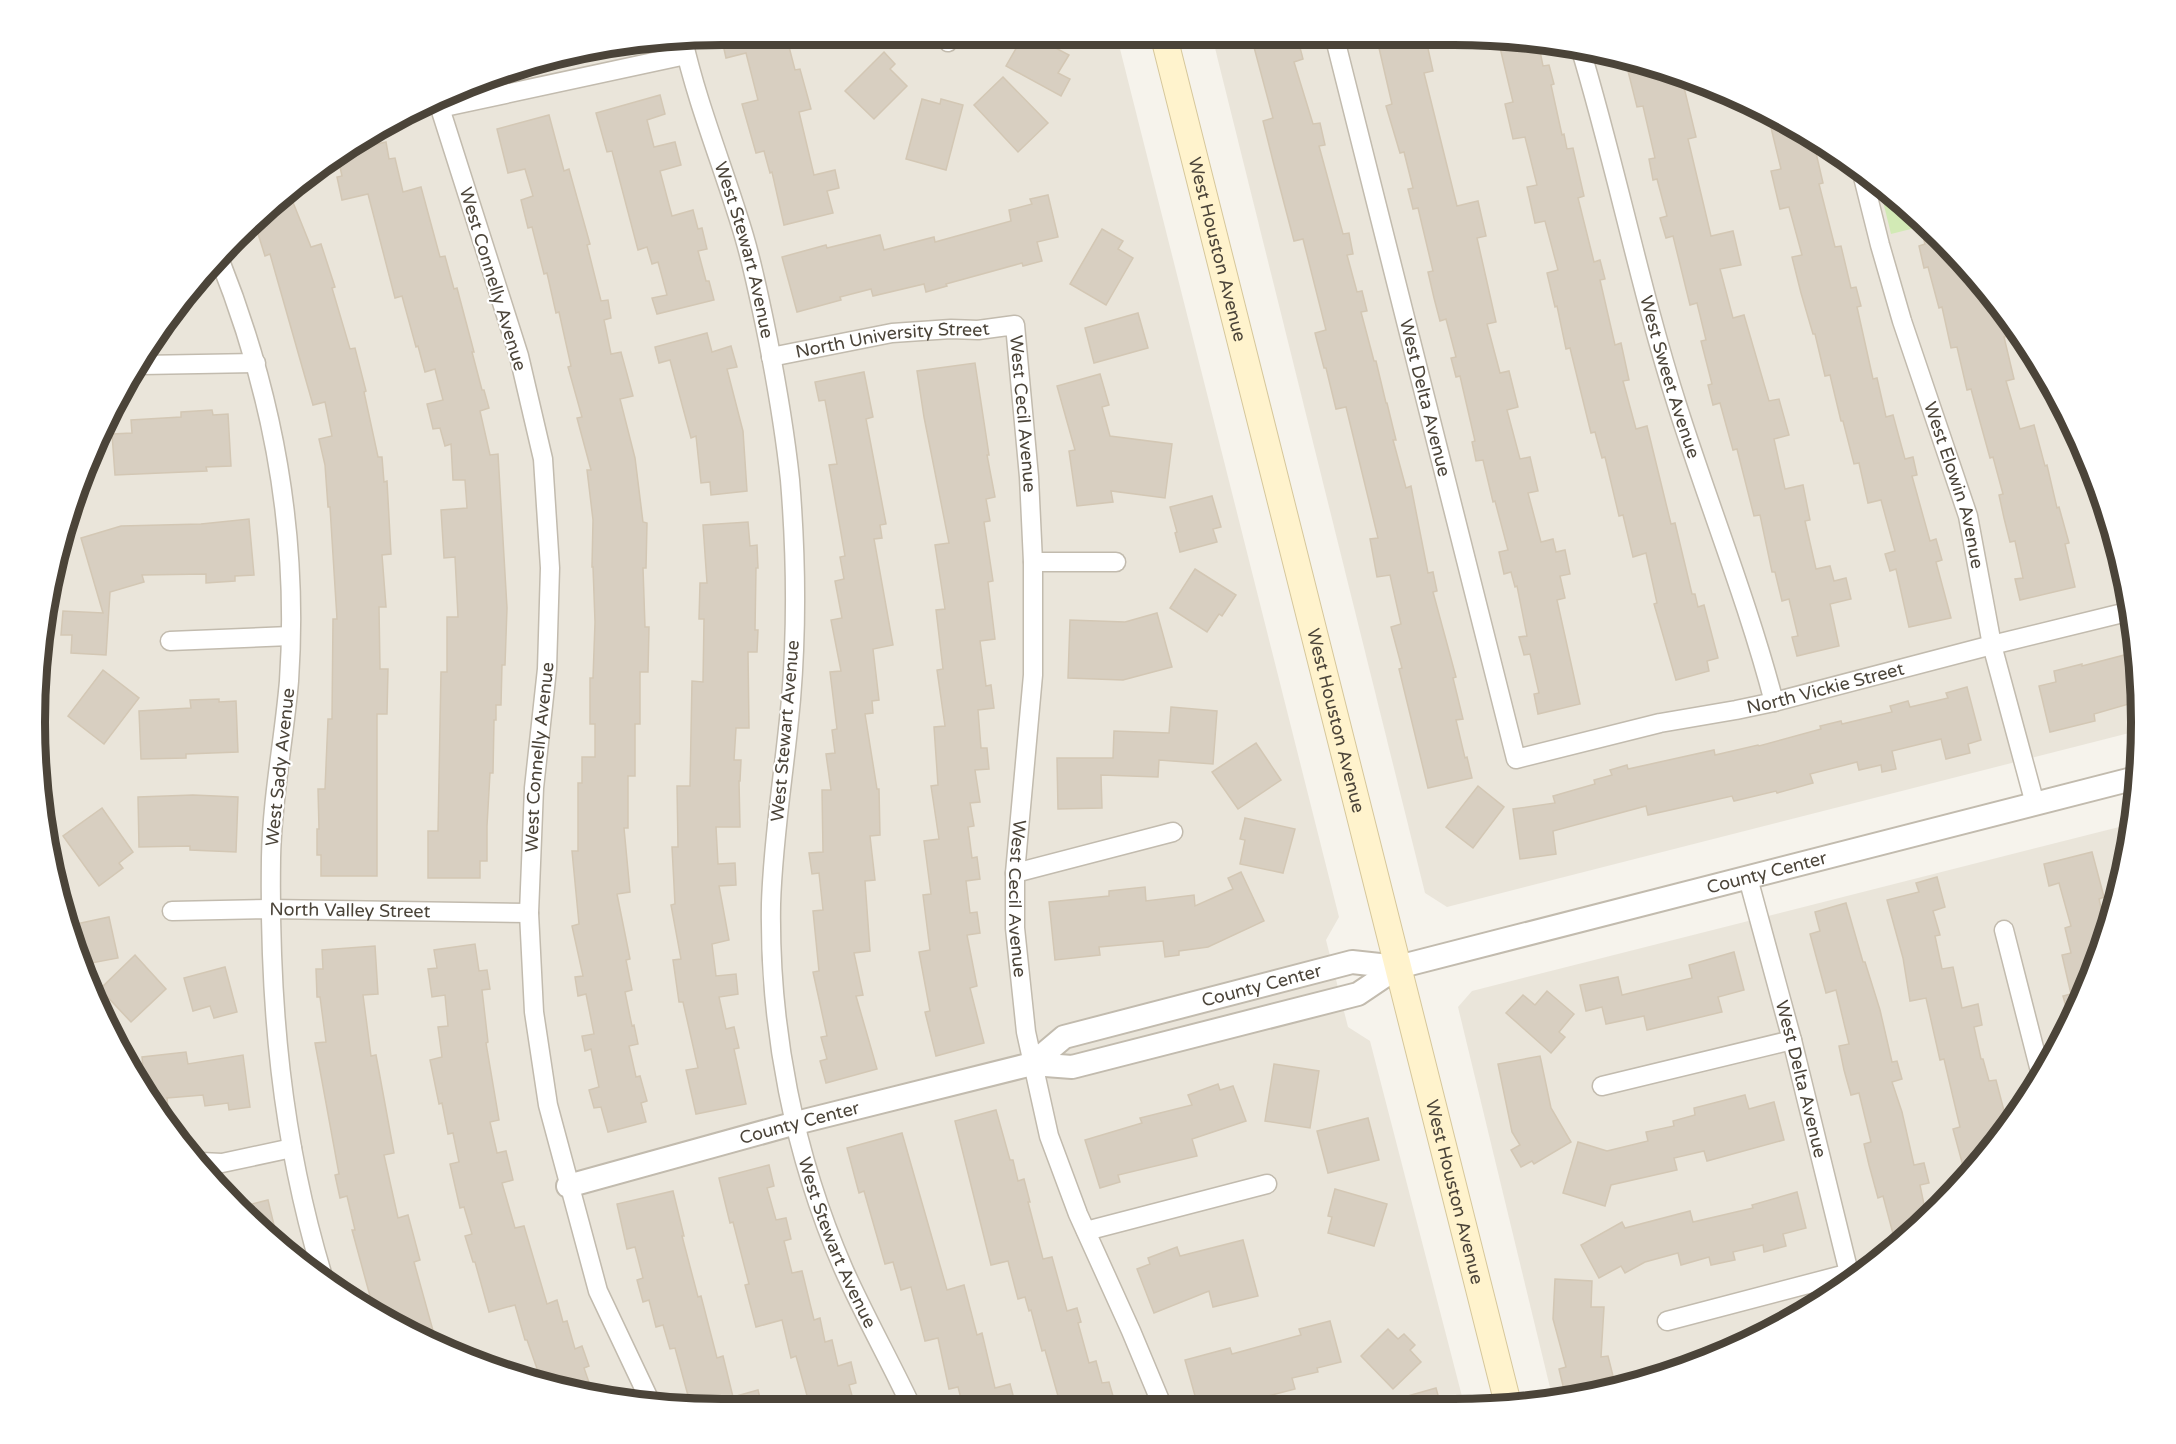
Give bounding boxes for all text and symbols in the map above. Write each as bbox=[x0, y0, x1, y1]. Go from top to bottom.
street label: West Houston Avenue bbox=[1184, 155, 1251, 344]
street label: West Stewart Avenue bbox=[710, 159, 778, 340]
street label: West Connelly Avenue bbox=[455, 185, 531, 373]
street label: West Sweet Avenue bbox=[1635, 293, 1705, 461]
street label: West Delta Avenue bbox=[1395, 317, 1456, 479]
street label: North University Street bbox=[794, 318, 991, 363]
street label: West Cecil Avenue bbox=[1005, 334, 1041, 493]
street label: West Elowin Avenue bbox=[1919, 399, 1989, 570]
street label: West Houston Avenue bbox=[1302, 626, 1370, 815]
street label: West Stewart Avenue bbox=[766, 639, 804, 823]
street label: North Vickie Street bbox=[1745, 657, 1906, 718]
street label: West Connelly Avenue bbox=[520, 662, 558, 853]
street label: West Sady Avenue bbox=[261, 687, 299, 847]
street label: West Cecil Avenue bbox=[1004, 819, 1031, 978]
street label: County Center bbox=[1704, 847, 1829, 898]
street label: North Valley Street bbox=[269, 898, 431, 922]
street label: County Center bbox=[1199, 959, 1324, 1012]
street label: West Delta Avenue bbox=[1771, 998, 1831, 1160]
street label: County Center bbox=[737, 1097, 862, 1149]
street label: West Houston Avenue bbox=[1421, 1097, 1488, 1287]
street label: West Stewart Avenue bbox=[793, 1155, 881, 1332]

